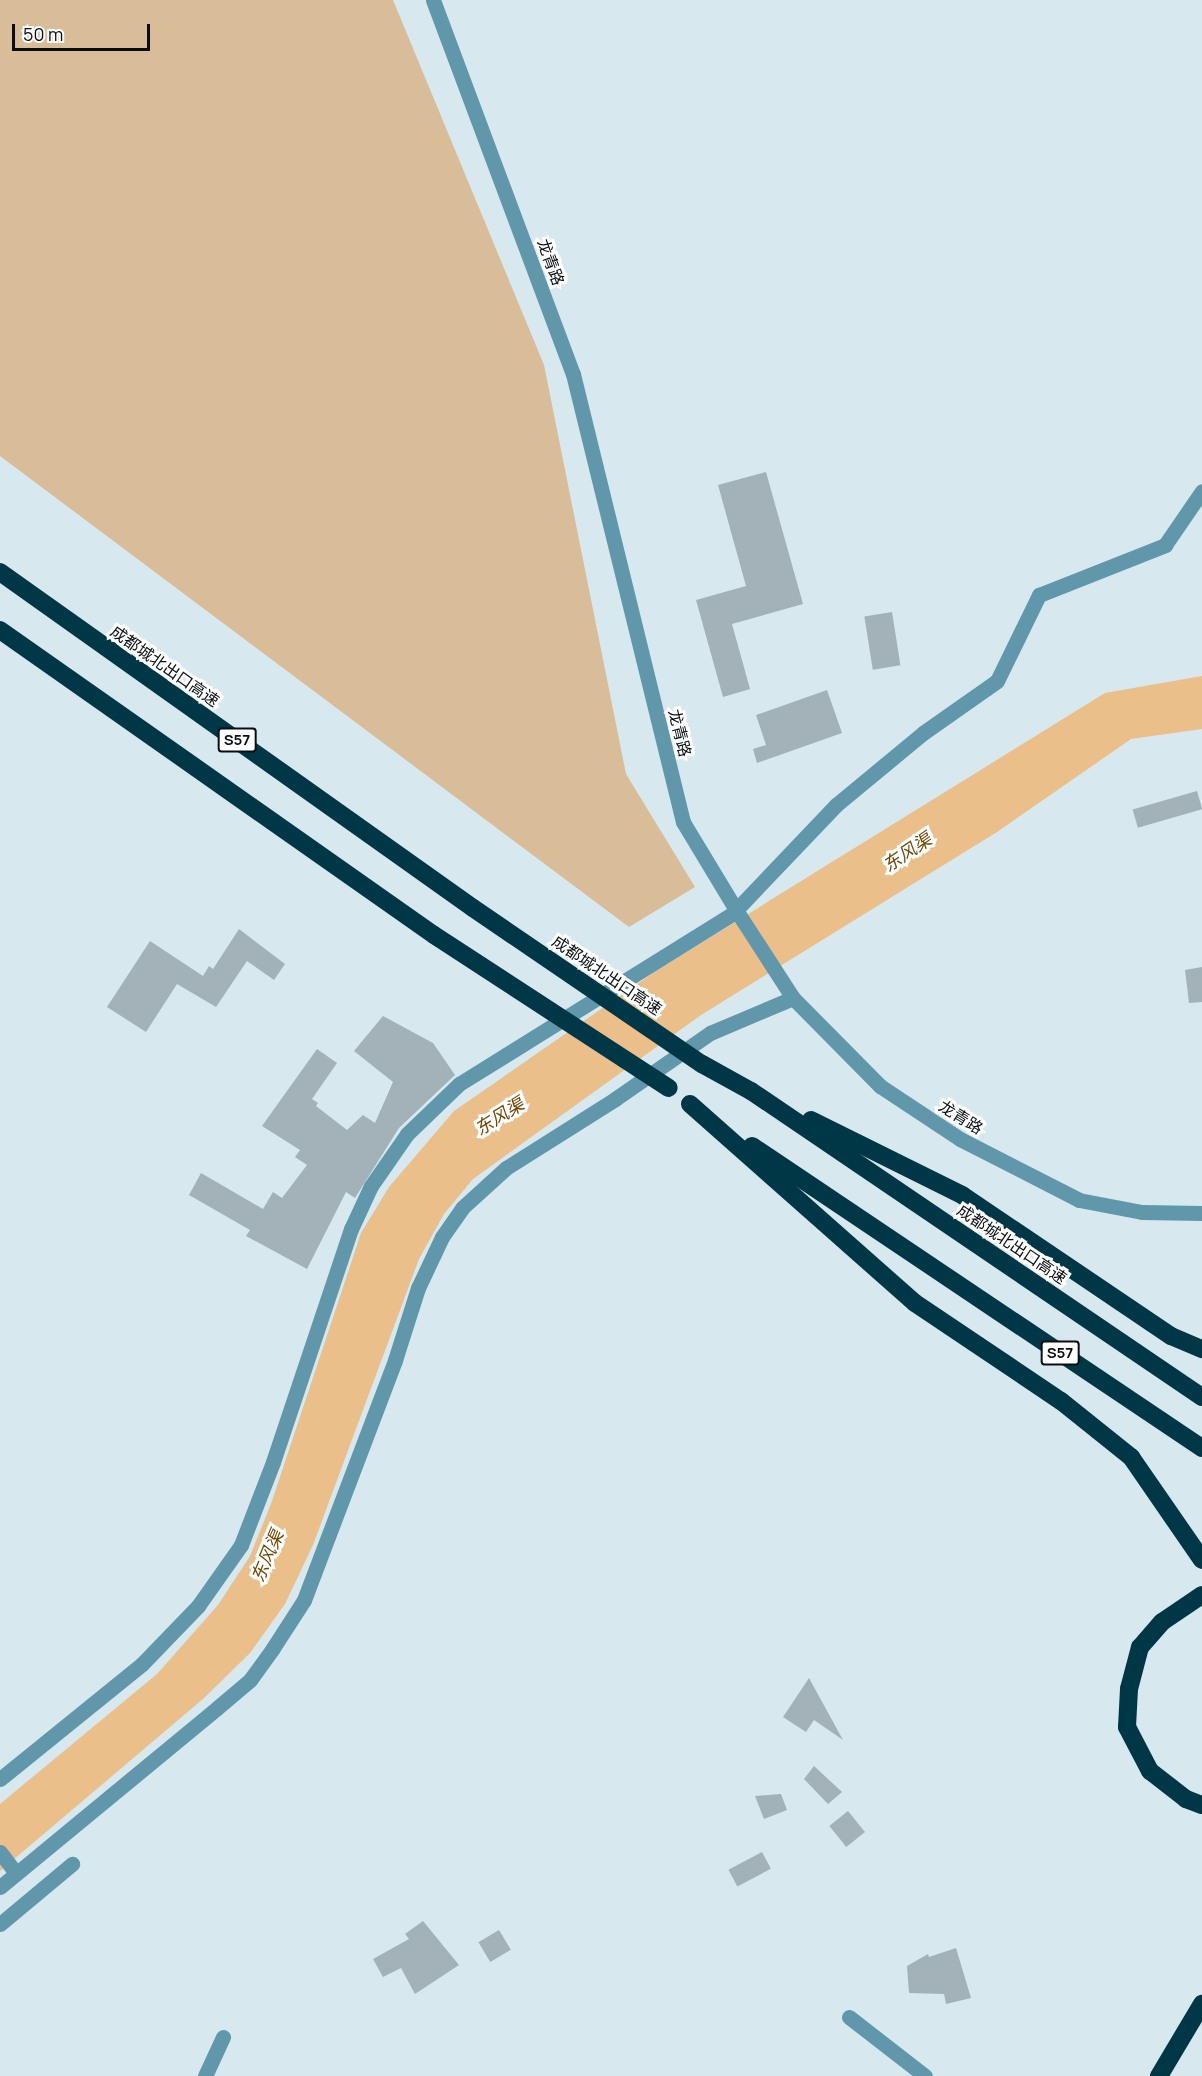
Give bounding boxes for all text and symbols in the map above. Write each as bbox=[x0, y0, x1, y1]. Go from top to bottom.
scale bar bbox=[15, 12, 153, 50]
text: 50 m bbox=[23, 22, 63, 46]
street label: 龙青路 bbox=[534, 236, 568, 288]
street label: 成都城北出口高速 bbox=[107, 621, 223, 711]
street label: 龙青路 bbox=[665, 707, 695, 759]
road number: S57 bbox=[218, 728, 256, 752]
water label: 东风渠 bbox=[879, 828, 935, 876]
street label: 成都城北出口高速 bbox=[549, 931, 665, 1019]
water label: 东风渠 bbox=[470, 1093, 528, 1139]
street label: 龙青路 bbox=[936, 1096, 986, 1138]
street label: 成都城北出口高速 bbox=[954, 1200, 1070, 1288]
road number: S57 bbox=[1040, 1341, 1080, 1365]
water label: 东风渠 bbox=[247, 1527, 287, 1585]

